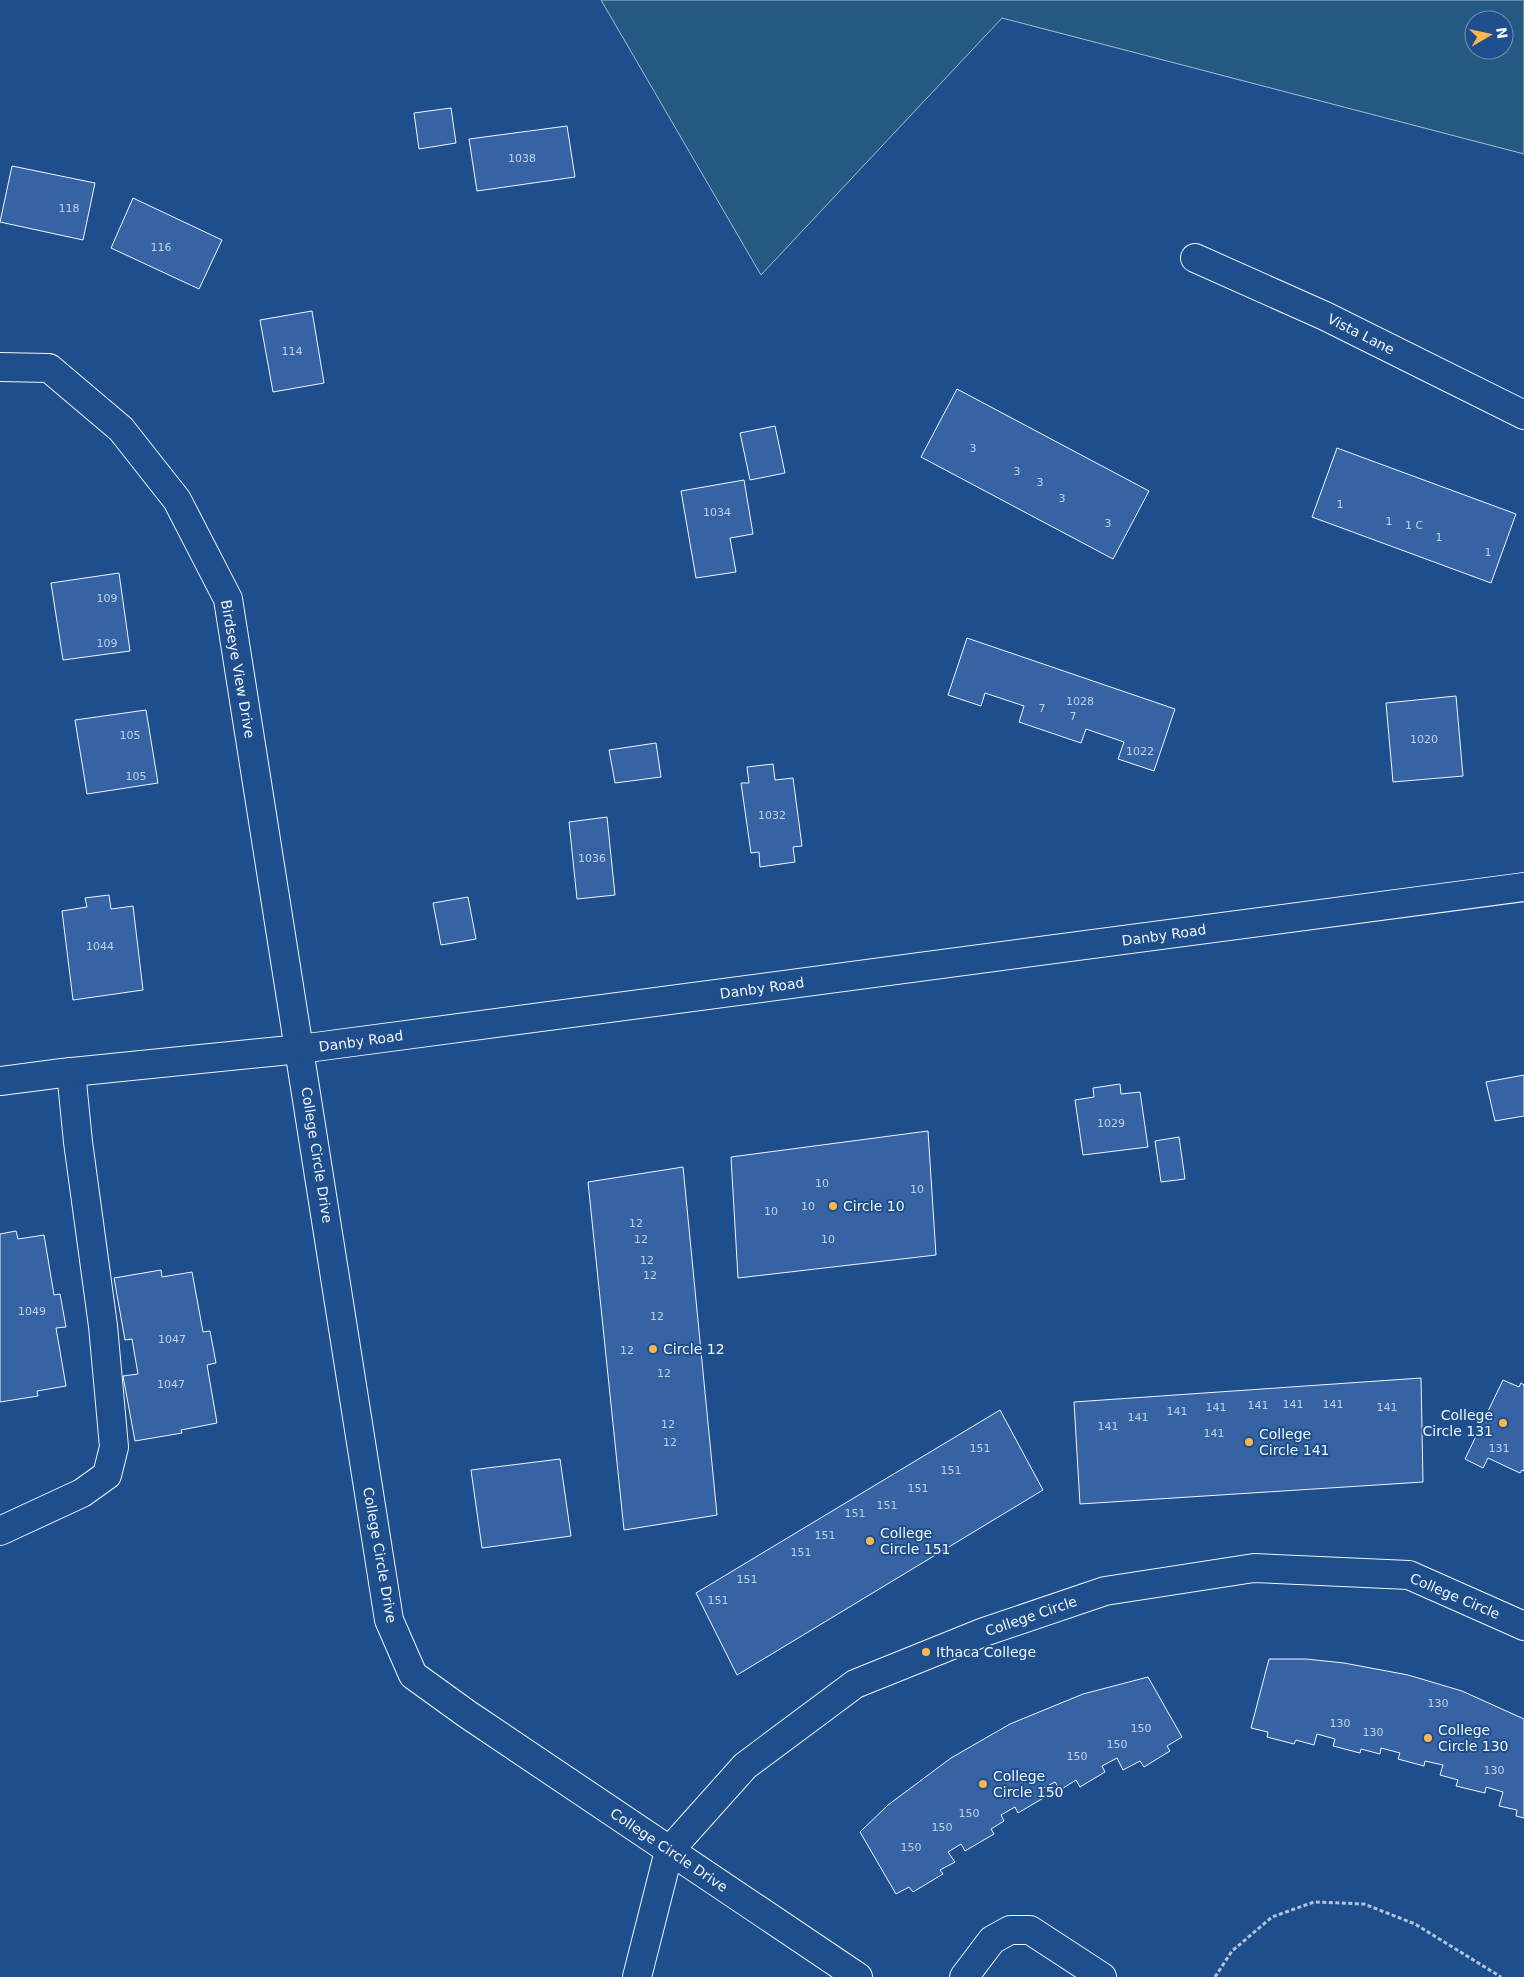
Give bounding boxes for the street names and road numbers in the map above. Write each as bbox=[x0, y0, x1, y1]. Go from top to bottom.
street label: Vista Lane bbox=[1325, 310, 1397, 358]
street label: Birdseye View Drive bbox=[218, 599, 258, 739]
street label: Danby Road bbox=[1121, 921, 1207, 949]
street label: Danby Road bbox=[719, 974, 805, 1002]
street label: Danby Road bbox=[318, 1027, 404, 1055]
street label: College Circle Drive bbox=[298, 1086, 336, 1224]
street label: College Circle Drive bbox=[360, 1486, 400, 1624]
street label: College Circle bbox=[1408, 1570, 1502, 1622]
street label: College Circle bbox=[983, 1593, 1079, 1639]
street label: College Circle Drive bbox=[607, 1805, 731, 1895]

